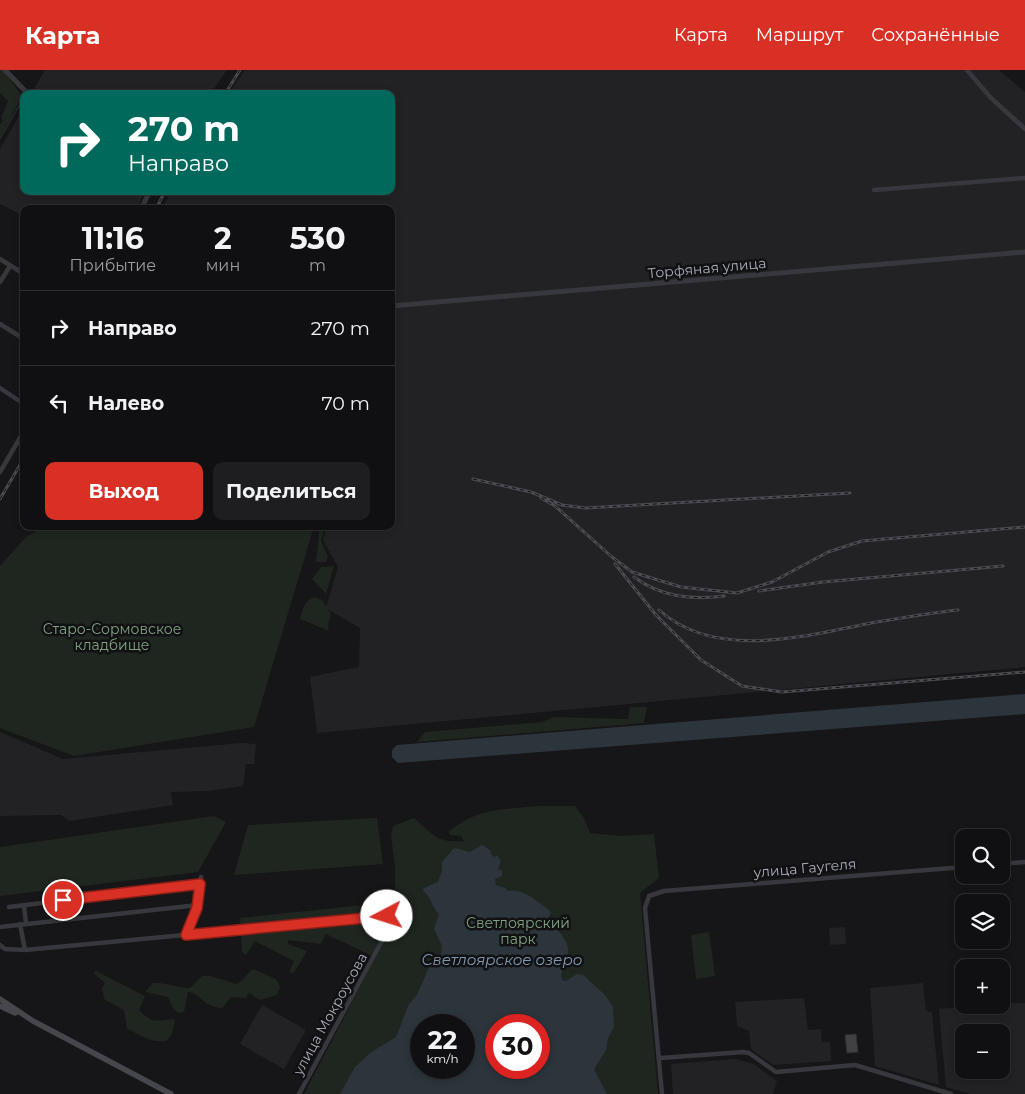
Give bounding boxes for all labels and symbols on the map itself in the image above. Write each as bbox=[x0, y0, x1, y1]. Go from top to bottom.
street label: Торфяная улица bbox=[647, 254, 767, 282]
park label: Старо-Сормовское кладбище bbox=[43, 620, 181, 654]
street label: улица Гаугеля bbox=[752, 855, 857, 882]
pin bbox=[42, 879, 84, 921]
position arrow bbox=[360, 889, 412, 941]
park label: Светлоярский парк bbox=[466, 914, 570, 948]
street label: улица Мокроусова bbox=[288, 950, 371, 1079]
water label: Светлоярское озеро bbox=[422, 950, 582, 969]
speed limit sign: 30 bbox=[485, 1014, 550, 1079]

